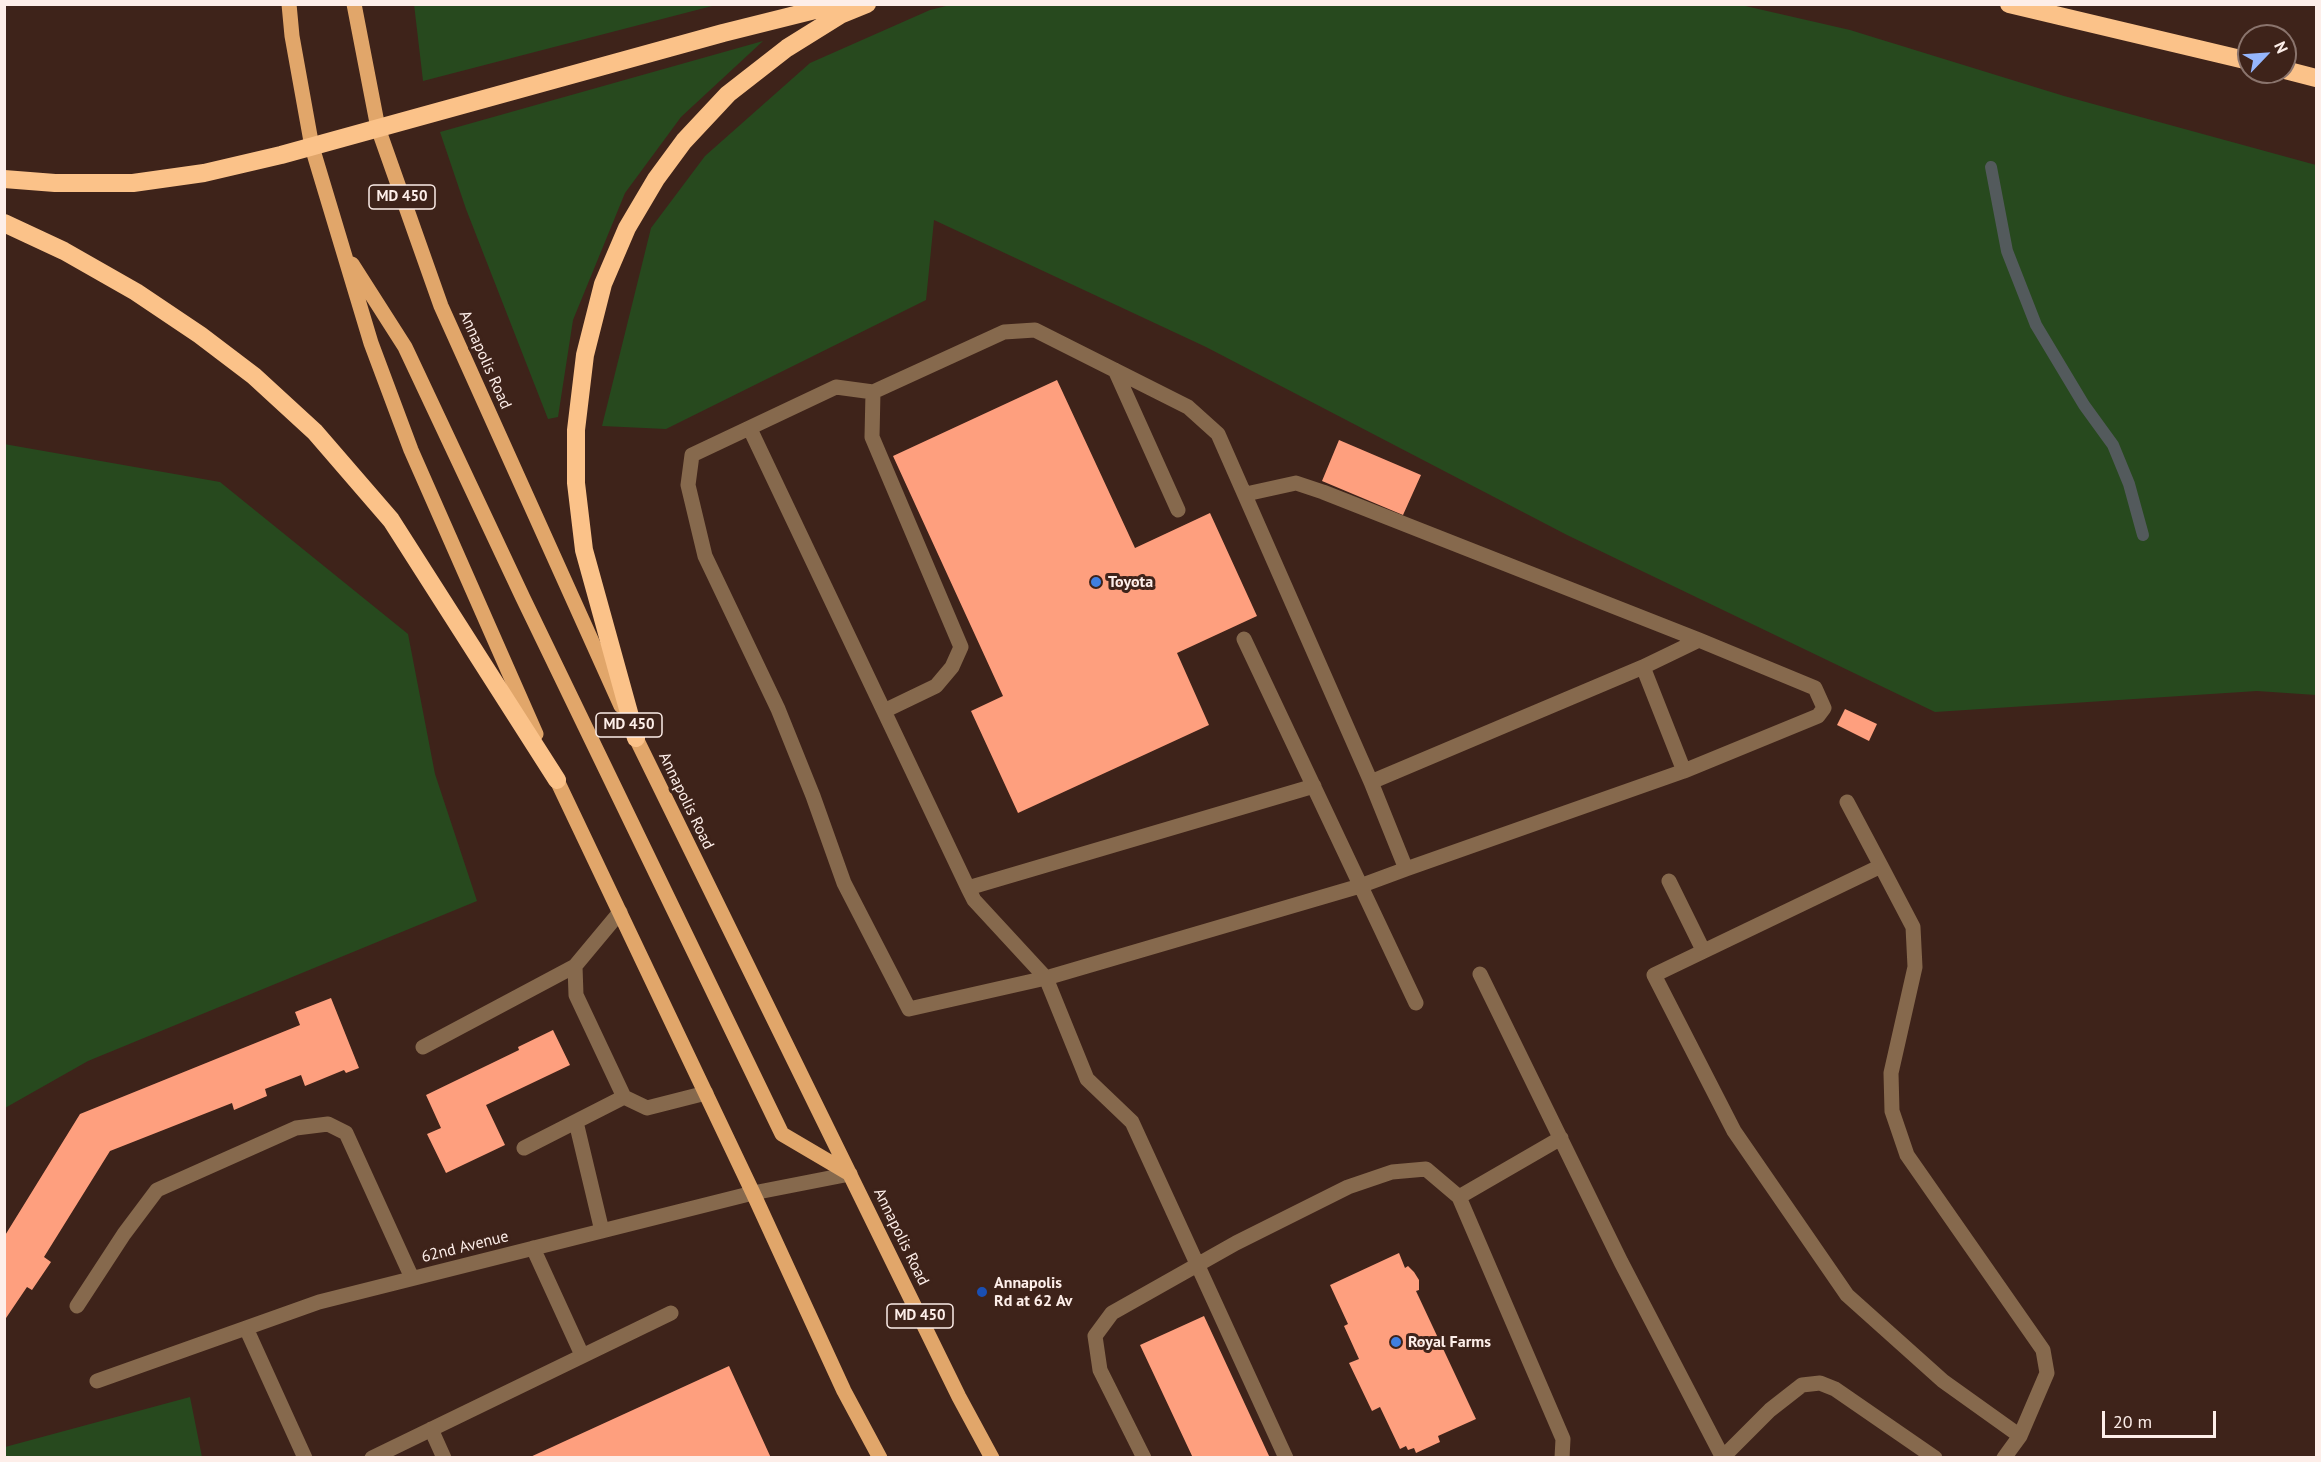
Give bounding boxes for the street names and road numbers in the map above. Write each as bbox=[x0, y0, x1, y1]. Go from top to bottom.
road number: MD 450 bbox=[369, 185, 435, 209]
street label: Annapolis Road bbox=[455, 308, 515, 412]
road number: MD 450 bbox=[596, 713, 662, 737]
street label: Annapolis Road bbox=[654, 749, 718, 853]
street label: Annapolis Road bbox=[869, 1185, 933, 1289]
street label: 62nd Avenue bbox=[419, 1227, 511, 1267]
road number: MD 450 bbox=[887, 1304, 953, 1328]

